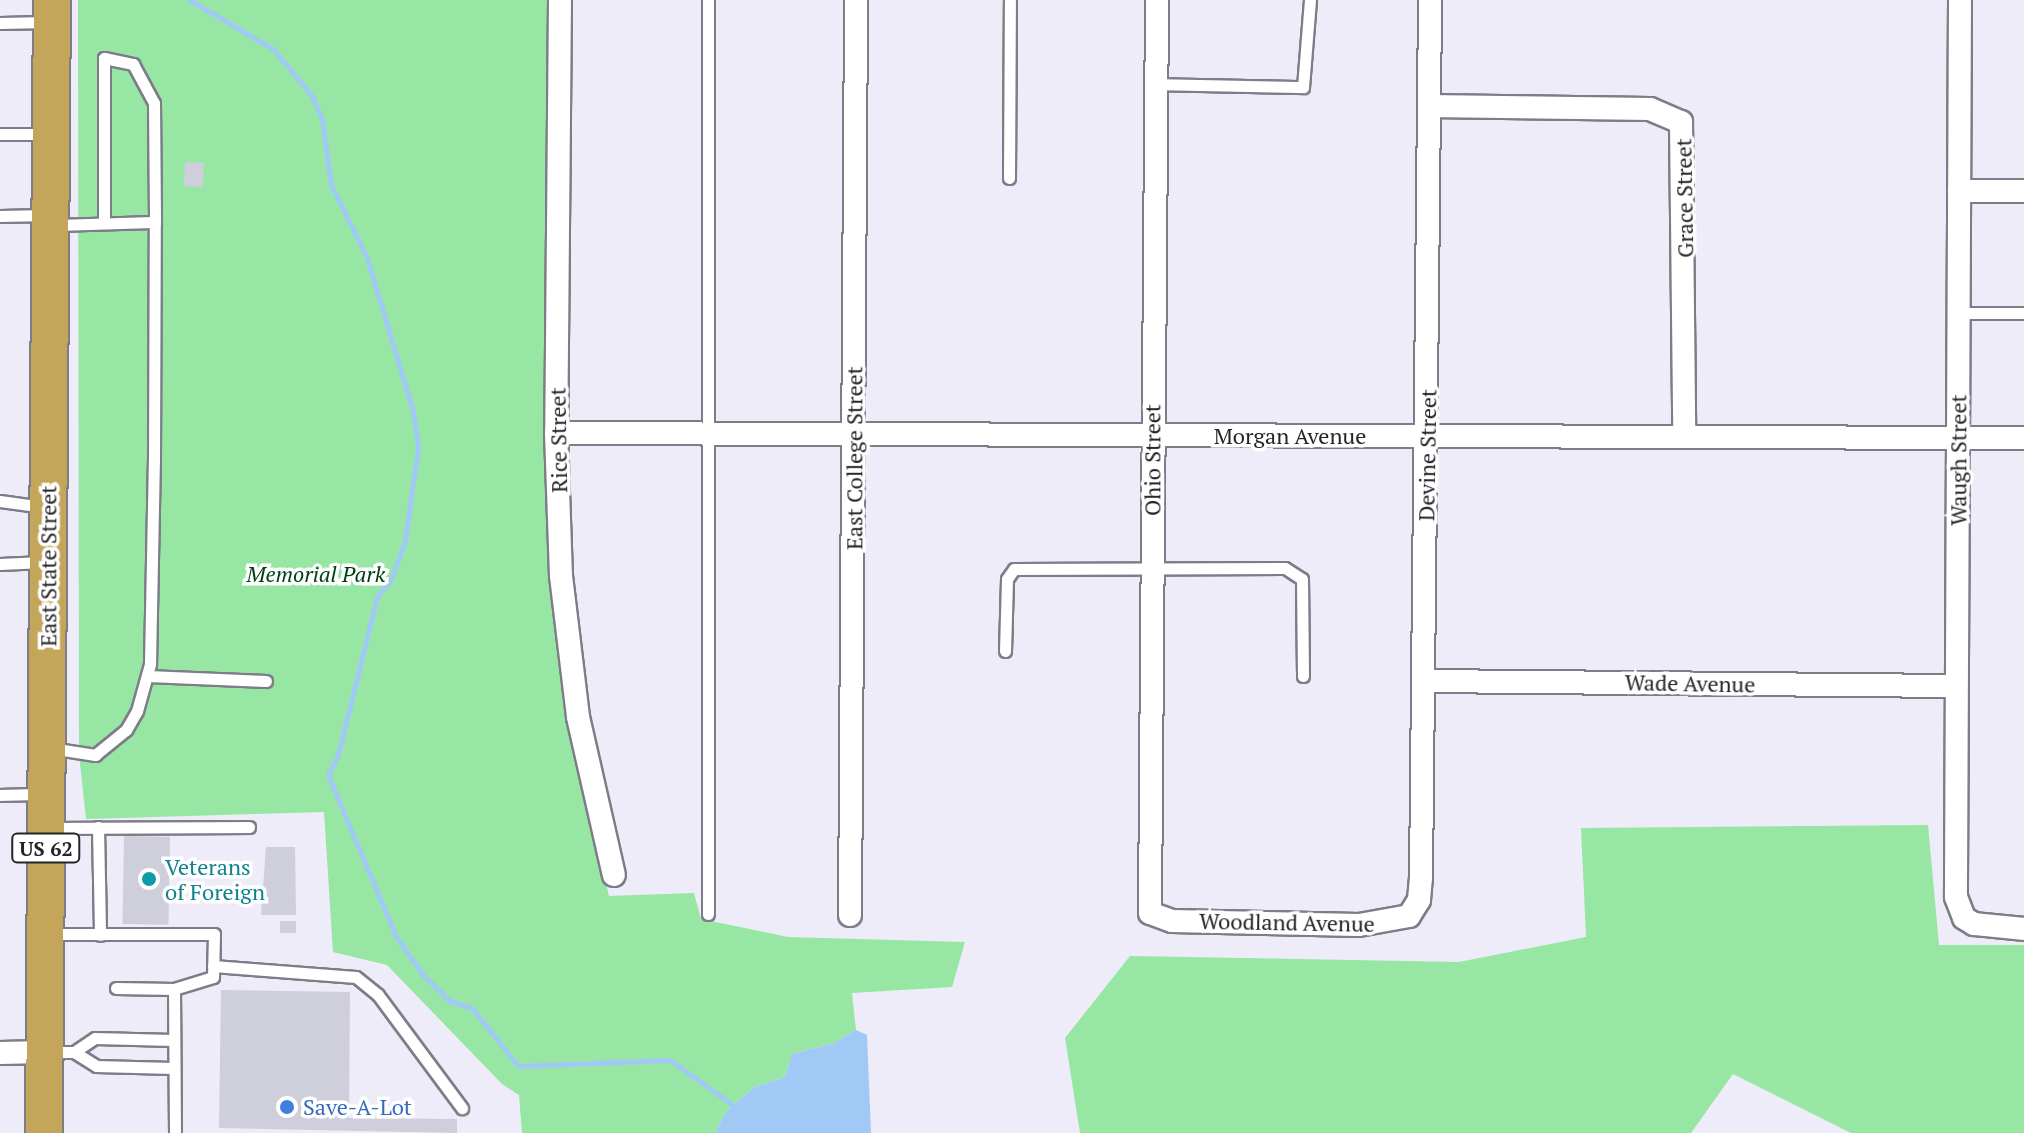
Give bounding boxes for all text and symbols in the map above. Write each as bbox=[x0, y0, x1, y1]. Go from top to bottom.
street label: Grace Street bbox=[1670, 138, 1698, 258]
street label: East College Street bbox=[841, 366, 867, 550]
street label: Rice Street bbox=[544, 387, 572, 493]
street label: Devine Street bbox=[1413, 389, 1441, 521]
street label: Waugh Street bbox=[1945, 394, 1971, 526]
street label: Ohio Street bbox=[1139, 404, 1165, 516]
street label: Morgan Avenue bbox=[1214, 423, 1366, 449]
street label: East State Street bbox=[35, 485, 61, 647]
park label: Memorial Park bbox=[247, 561, 385, 587]
street label: Wade Avenue bbox=[1624, 669, 1756, 697]
road number: US 62 bbox=[10, 832, 82, 864]
place label: Veterans of Foreign bbox=[165, 853, 265, 904]
marker: Veterans of Foreign bbox=[140, 870, 158, 888]
street label: Woodland Avenue bbox=[1199, 907, 1375, 937]
place label: Save-A-Lot bbox=[303, 1094, 412, 1120]
marker: Save-A-Lot bbox=[278, 1098, 296, 1116]

